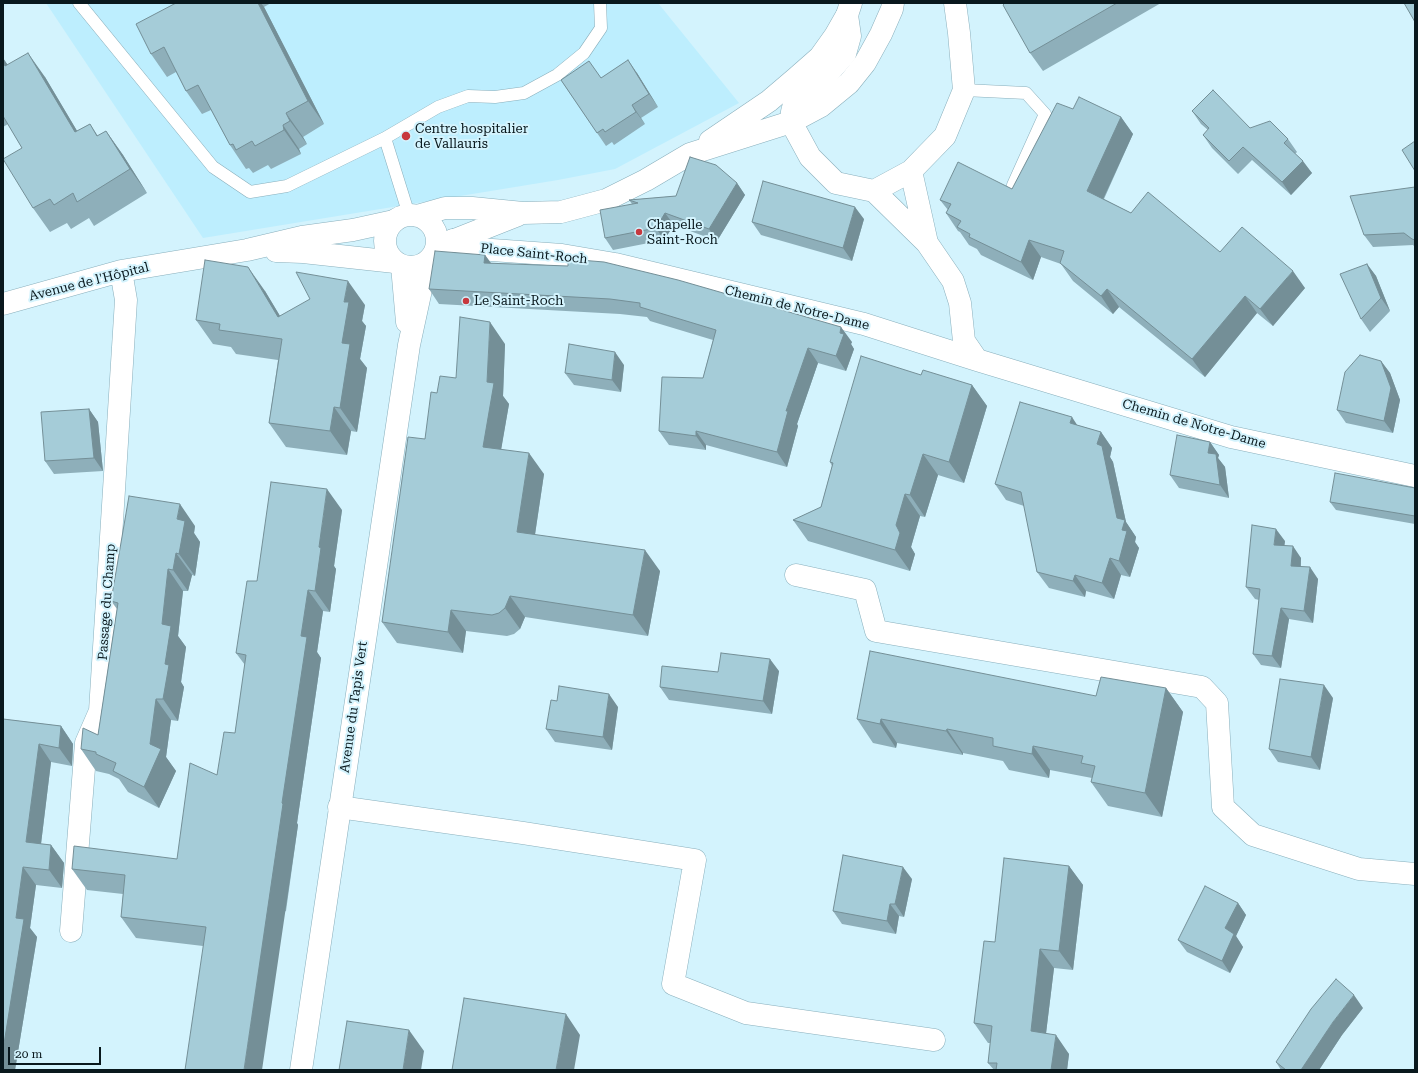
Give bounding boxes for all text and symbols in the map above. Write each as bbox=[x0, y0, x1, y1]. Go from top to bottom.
place label: Centre hospitalier de Vallauris bbox=[415, 121, 528, 152]
marker: Centre hospitalier de Vallauris bbox=[400, 130, 412, 142]
place label: Chapelle Saint-Roch bbox=[647, 217, 718, 248]
marker: Chapelle Saint-Roch bbox=[634, 227, 644, 237]
street label: Place Saint-Roch bbox=[480, 241, 588, 267]
street label: Avenue de l'Hôpital bbox=[27, 260, 151, 304]
street label: Chemin de Notre-Dame bbox=[723, 282, 871, 334]
place label: Le Saint-Roch bbox=[474, 293, 563, 309]
marker: Le Saint-Roch bbox=[461, 296, 471, 306]
street label: Chemin de Notre-Dame bbox=[1120, 396, 1268, 452]
street label: Passage du Champ bbox=[95, 543, 119, 661]
street label: Avenue du Tapis Vert bbox=[337, 640, 371, 774]
scale bar bbox=[10, 1039, 103, 1065]
text: 20 m bbox=[15, 1047, 42, 1061]

